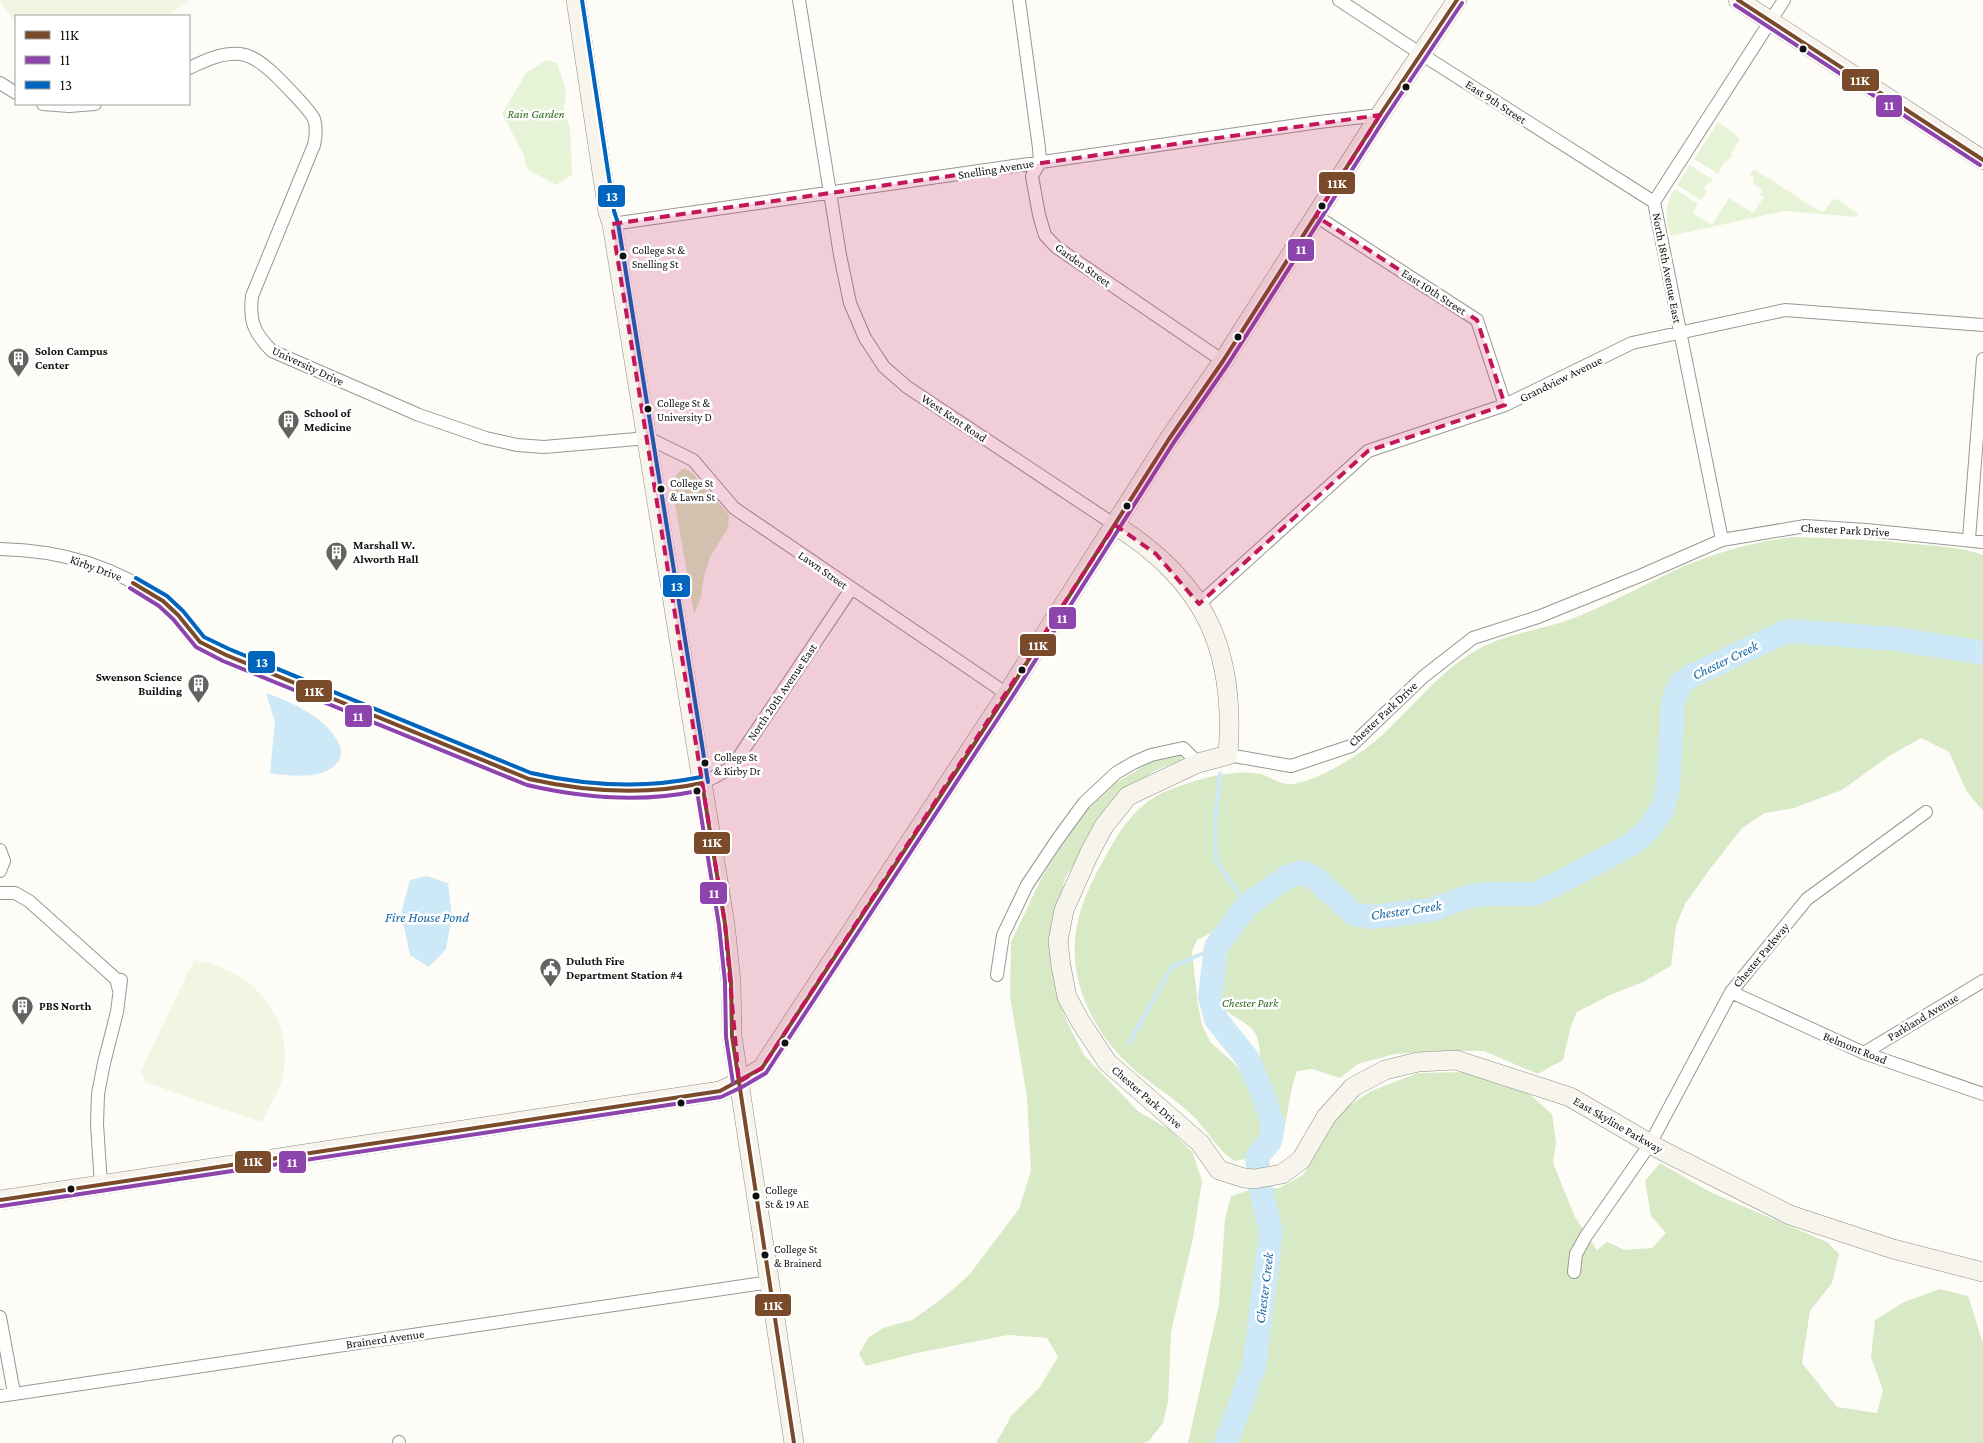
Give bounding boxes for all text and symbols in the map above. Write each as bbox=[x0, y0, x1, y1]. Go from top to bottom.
legend bbox=[15, 15, 190, 105]
text: 11K bbox=[60, 27, 79, 43]
unlabelled marker bbox=[1798, 44, 1808, 54]
text: 11 bbox=[60, 52, 70, 68]
line badge: 11K bbox=[1841, 68, 1880, 92]
text: 11K bbox=[1850, 72, 1871, 88]
text: 13 bbox=[60, 77, 72, 93]
street label: East 9th Street bbox=[1463, 77, 1530, 127]
unlabelled marker bbox=[1401, 82, 1411, 92]
line badge: 11 bbox=[1875, 94, 1903, 118]
text: 11 bbox=[1884, 97, 1894, 113]
park label: Rain Garden bbox=[507, 107, 565, 121]
street label: Snelling Avenue bbox=[957, 156, 1035, 182]
line badge: 11K bbox=[1318, 171, 1356, 195]
text: 11K bbox=[1327, 175, 1348, 191]
line badge: 13 bbox=[597, 184, 626, 208]
text: 13 bbox=[606, 188, 618, 204]
unlabelled marker bbox=[1317, 201, 1327, 211]
street label: North 18th Avenue East bbox=[1649, 212, 1685, 325]
line badge: 11 bbox=[1287, 238, 1315, 262]
street label: Garden Street bbox=[1052, 240, 1114, 291]
text: 11 bbox=[1296, 241, 1306, 257]
place label: College St & Snelling St bbox=[632, 244, 686, 271]
marker: College St & Snelling St bbox=[618, 251, 628, 261]
street label: East 10th Street bbox=[1399, 266, 1470, 319]
unlabelled marker bbox=[1233, 332, 1243, 342]
street label: University Drive bbox=[270, 343, 346, 389]
place label: Solon Campus Center bbox=[35, 344, 108, 372]
building icon: Solon Campus Center bbox=[7, 346, 31, 377]
street label: Grandview Avenue bbox=[1517, 353, 1605, 405]
street label: West Kent Road bbox=[919, 391, 990, 445]
place label: College St & University D bbox=[657, 397, 712, 424]
marker: College St & University D bbox=[643, 404, 653, 414]
place label: School of Medicine bbox=[304, 406, 352, 434]
building icon: School of Medicine bbox=[276, 408, 300, 439]
place label: College St & Lawn St bbox=[670, 477, 715, 503]
marker: College St & Lawn St bbox=[656, 484, 666, 494]
unlabelled marker bbox=[1122, 501, 1132, 511]
street label: Chester Park Drive bbox=[1800, 521, 1890, 539]
place label: Marshall W. Alworth Hall bbox=[352, 538, 419, 566]
building icon: Marshall W. Alworth Hall bbox=[325, 540, 349, 571]
street label: Lawn Street bbox=[796, 548, 851, 593]
street label: Kirby Drive bbox=[68, 552, 124, 584]
line badge: 13 bbox=[662, 574, 691, 598]
text: 13 bbox=[671, 578, 683, 594]
line badge: 11 bbox=[1048, 606, 1077, 630]
text: 11 bbox=[1057, 610, 1067, 626]
line badge: 11K bbox=[1019, 633, 1057, 657]
text: 11K bbox=[1028, 637, 1049, 653]
water label: Chester Creek bbox=[1690, 637, 1761, 683]
street label: North 20th Avenue East bbox=[744, 640, 820, 743]
line badge: 13 bbox=[247, 650, 276, 674]
text: 13 bbox=[256, 654, 268, 670]
unlabelled marker bbox=[1017, 665, 1027, 675]
place label: Swenson Science Building bbox=[96, 670, 182, 698]
building icon: Swenson Science Building bbox=[186, 672, 210, 703]
line badge: 11K bbox=[295, 679, 333, 703]
street label: Chester Park Drive bbox=[1346, 679, 1420, 749]
text: 11K bbox=[304, 683, 325, 699]
line badge: 11 bbox=[344, 704, 373, 728]
text: 11 bbox=[353, 708, 363, 724]
place label: College St & Kirby Dr bbox=[714, 751, 761, 778]
marker: College St & Kirby Dr bbox=[700, 758, 710, 768]
unlabelled marker bbox=[692, 786, 702, 796]
line badge: 11K bbox=[693, 831, 731, 855]
text: 11K bbox=[702, 834, 723, 850]
line badge: 11 bbox=[699, 881, 728, 905]
text: 11 bbox=[709, 885, 719, 901]
water label: Chester Creek bbox=[1370, 897, 1443, 923]
water label: Fire House Pond bbox=[385, 909, 469, 925]
street label: Chester Parkway bbox=[1730, 919, 1792, 990]
place label: Duluth Fire Department Station #4 bbox=[566, 954, 683, 982]
public building icon: Duluth Fire Department Station #4 bbox=[538, 956, 562, 987]
street label: Parkland Avenue bbox=[1885, 990, 1961, 1044]
building icon: PBS North bbox=[11, 994, 35, 1025]
park label: Chester Park bbox=[1222, 996, 1279, 1010]
place label: PBS North bbox=[39, 999, 91, 1013]
street label: Belmont Road bbox=[1821, 1029, 1890, 1067]
unlabelled marker bbox=[780, 1038, 790, 1048]
street label: Chester Park Drive bbox=[1109, 1063, 1185, 1131]
street label: East Skyline Parkway bbox=[1571, 1094, 1666, 1157]
unlabelled marker bbox=[676, 1098, 686, 1108]
line badge: 11K bbox=[234, 1150, 272, 1174]
line badge: 11 bbox=[278, 1150, 307, 1174]
text: 11K bbox=[243, 1153, 264, 1169]
text: 11 bbox=[287, 1154, 297, 1170]
unlabelled marker bbox=[66, 1184, 76, 1194]
place label: College St & 19 AE bbox=[765, 1184, 809, 1210]
marker: College St & 19 AE bbox=[751, 1191, 761, 1201]
place label: College St & Brainerd bbox=[774, 1243, 822, 1269]
marker: College St & Brainerd bbox=[760, 1250, 770, 1260]
water label: Chester Creek bbox=[1252, 1251, 1276, 1324]
line badge: 11K bbox=[754, 1293, 792, 1317]
text: 11K bbox=[763, 1297, 784, 1313]
street label: Brainerd Avenue bbox=[345, 1327, 425, 1351]

